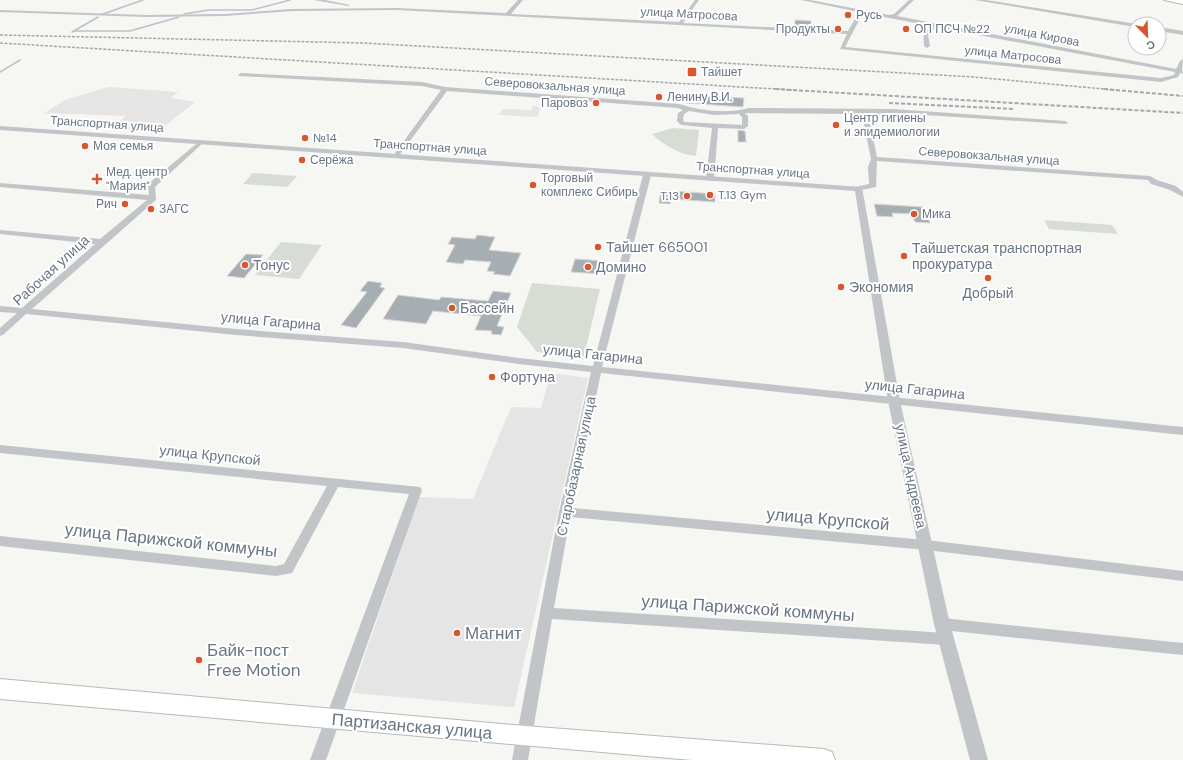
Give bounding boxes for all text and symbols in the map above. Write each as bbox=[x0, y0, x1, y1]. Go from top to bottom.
street label: улица Матросова bbox=[640, 3, 738, 25]
place label: Русь bbox=[856, 7, 882, 23]
marker: Русь bbox=[843, 10, 853, 20]
north arrow bbox=[1127, 16, 1167, 56]
street label: улица Кирова bbox=[1003, 20, 1081, 50]
place label: Продукты bbox=[776, 21, 830, 37]
place label: ОП ПСЧ №22 bbox=[914, 21, 990, 37]
marker: Продукты bbox=[833, 24, 843, 34]
marker: ОП ПСЧ №22 bbox=[901, 24, 911, 34]
text: С bbox=[1144, 37, 1157, 53]
street label: улица Матросова bbox=[964, 42, 1063, 68]
place label: Тайшет bbox=[701, 64, 743, 80]
marker: Тайшет bbox=[686, 66, 698, 78]
street label: Северовокзальная улица bbox=[484, 73, 626, 99]
place label: Ленину В.И. bbox=[667, 89, 732, 105]
marker: Ленину В.И. bbox=[654, 92, 664, 102]
place label: Паровоз bbox=[541, 95, 588, 111]
marker: Паровоз bbox=[591, 98, 601, 108]
place label: Центр гигиены и эпидемиологии bbox=[844, 110, 940, 140]
street label: Транспортная улица bbox=[50, 112, 165, 136]
marker: Центр гигиены и эпидемиологии bbox=[831, 120, 841, 130]
place label: №14 bbox=[313, 130, 337, 146]
marker: №14 bbox=[300, 133, 310, 143]
street label: Транспортная улица bbox=[373, 135, 488, 159]
place label: Моя семья bbox=[93, 138, 153, 154]
marker: Моя семья bbox=[80, 141, 90, 151]
street label: Северовокзальная улица bbox=[918, 143, 1060, 169]
place label: Серёжа bbox=[310, 152, 354, 168]
marker: Серёжа bbox=[297, 155, 307, 165]
street label: Транспортная улица bbox=[696, 158, 811, 182]
place label: Мед. центр "Мария" bbox=[106, 164, 168, 194]
place label: Торговый комплекс Сибирь bbox=[541, 170, 638, 200]
marker: Мед. центр "Мария" bbox=[91, 173, 103, 185]
marker: Торговый комплекс Сибирь bbox=[528, 180, 538, 190]
place label: T.13 Gym bbox=[718, 187, 766, 203]
place label: T.13 bbox=[660, 188, 679, 204]
marker: T.13 Gym bbox=[705, 190, 715, 200]
marker: T.13 bbox=[682, 191, 692, 201]
place label: Рич bbox=[96, 196, 117, 212]
marker: Рич bbox=[120, 199, 130, 209]
place label: ЗАГС bbox=[159, 201, 189, 217]
marker: ЗАГС bbox=[146, 204, 156, 214]
place label: Мика bbox=[922, 206, 951, 222]
marker: Мика bbox=[909, 209, 919, 219]
street label: Рабочая улица bbox=[9, 231, 93, 309]
place label: Тайшет 665001 bbox=[606, 238, 708, 256]
place label: Тайшетская транспортная прокуратура bbox=[912, 239, 1082, 273]
marker: Тайшет 665001 bbox=[593, 242, 603, 252]
marker: Тайшетская транспортная прокуратура bbox=[899, 251, 909, 261]
place label: Тонус bbox=[253, 256, 290, 274]
place label: Домино bbox=[596, 258, 647, 276]
marker: Тонус bbox=[240, 260, 250, 270]
marker: Домино bbox=[583, 262, 593, 272]
marker: Добрый bbox=[983, 273, 993, 283]
place label: Экономия bbox=[849, 278, 914, 296]
marker: Экономия bbox=[836, 282, 846, 292]
place label: Добрый bbox=[962, 284, 1014, 302]
place label: Бассейн bbox=[460, 299, 514, 317]
marker: Бассейн bbox=[447, 303, 457, 313]
street label: улица Гагарина bbox=[220, 308, 322, 334]
street label: улица Гагарина bbox=[542, 340, 644, 368]
place label: Фортуна bbox=[500, 368, 555, 386]
marker: Фортуна bbox=[487, 372, 497, 382]
street label: улица Гагарина bbox=[864, 375, 966, 403]
street label: Старобазарная улица bbox=[552, 394, 600, 537]
street label: улица Андреева bbox=[891, 422, 931, 530]
street label: улица Крупской bbox=[159, 441, 261, 469]
street label: улица Крупской bbox=[766, 503, 890, 535]
street label: улица Парижской коммуны bbox=[64, 518, 278, 562]
street label: улица Парижской коммуны bbox=[641, 590, 855, 626]
place label: Магнит bbox=[465, 622, 522, 644]
marker: Магнит bbox=[452, 628, 462, 638]
place label: Байк-пост Free Motion bbox=[207, 639, 301, 681]
marker: Байк-пост Free Motion bbox=[194, 655, 204, 665]
street label: Партизанская улица bbox=[331, 708, 494, 744]

